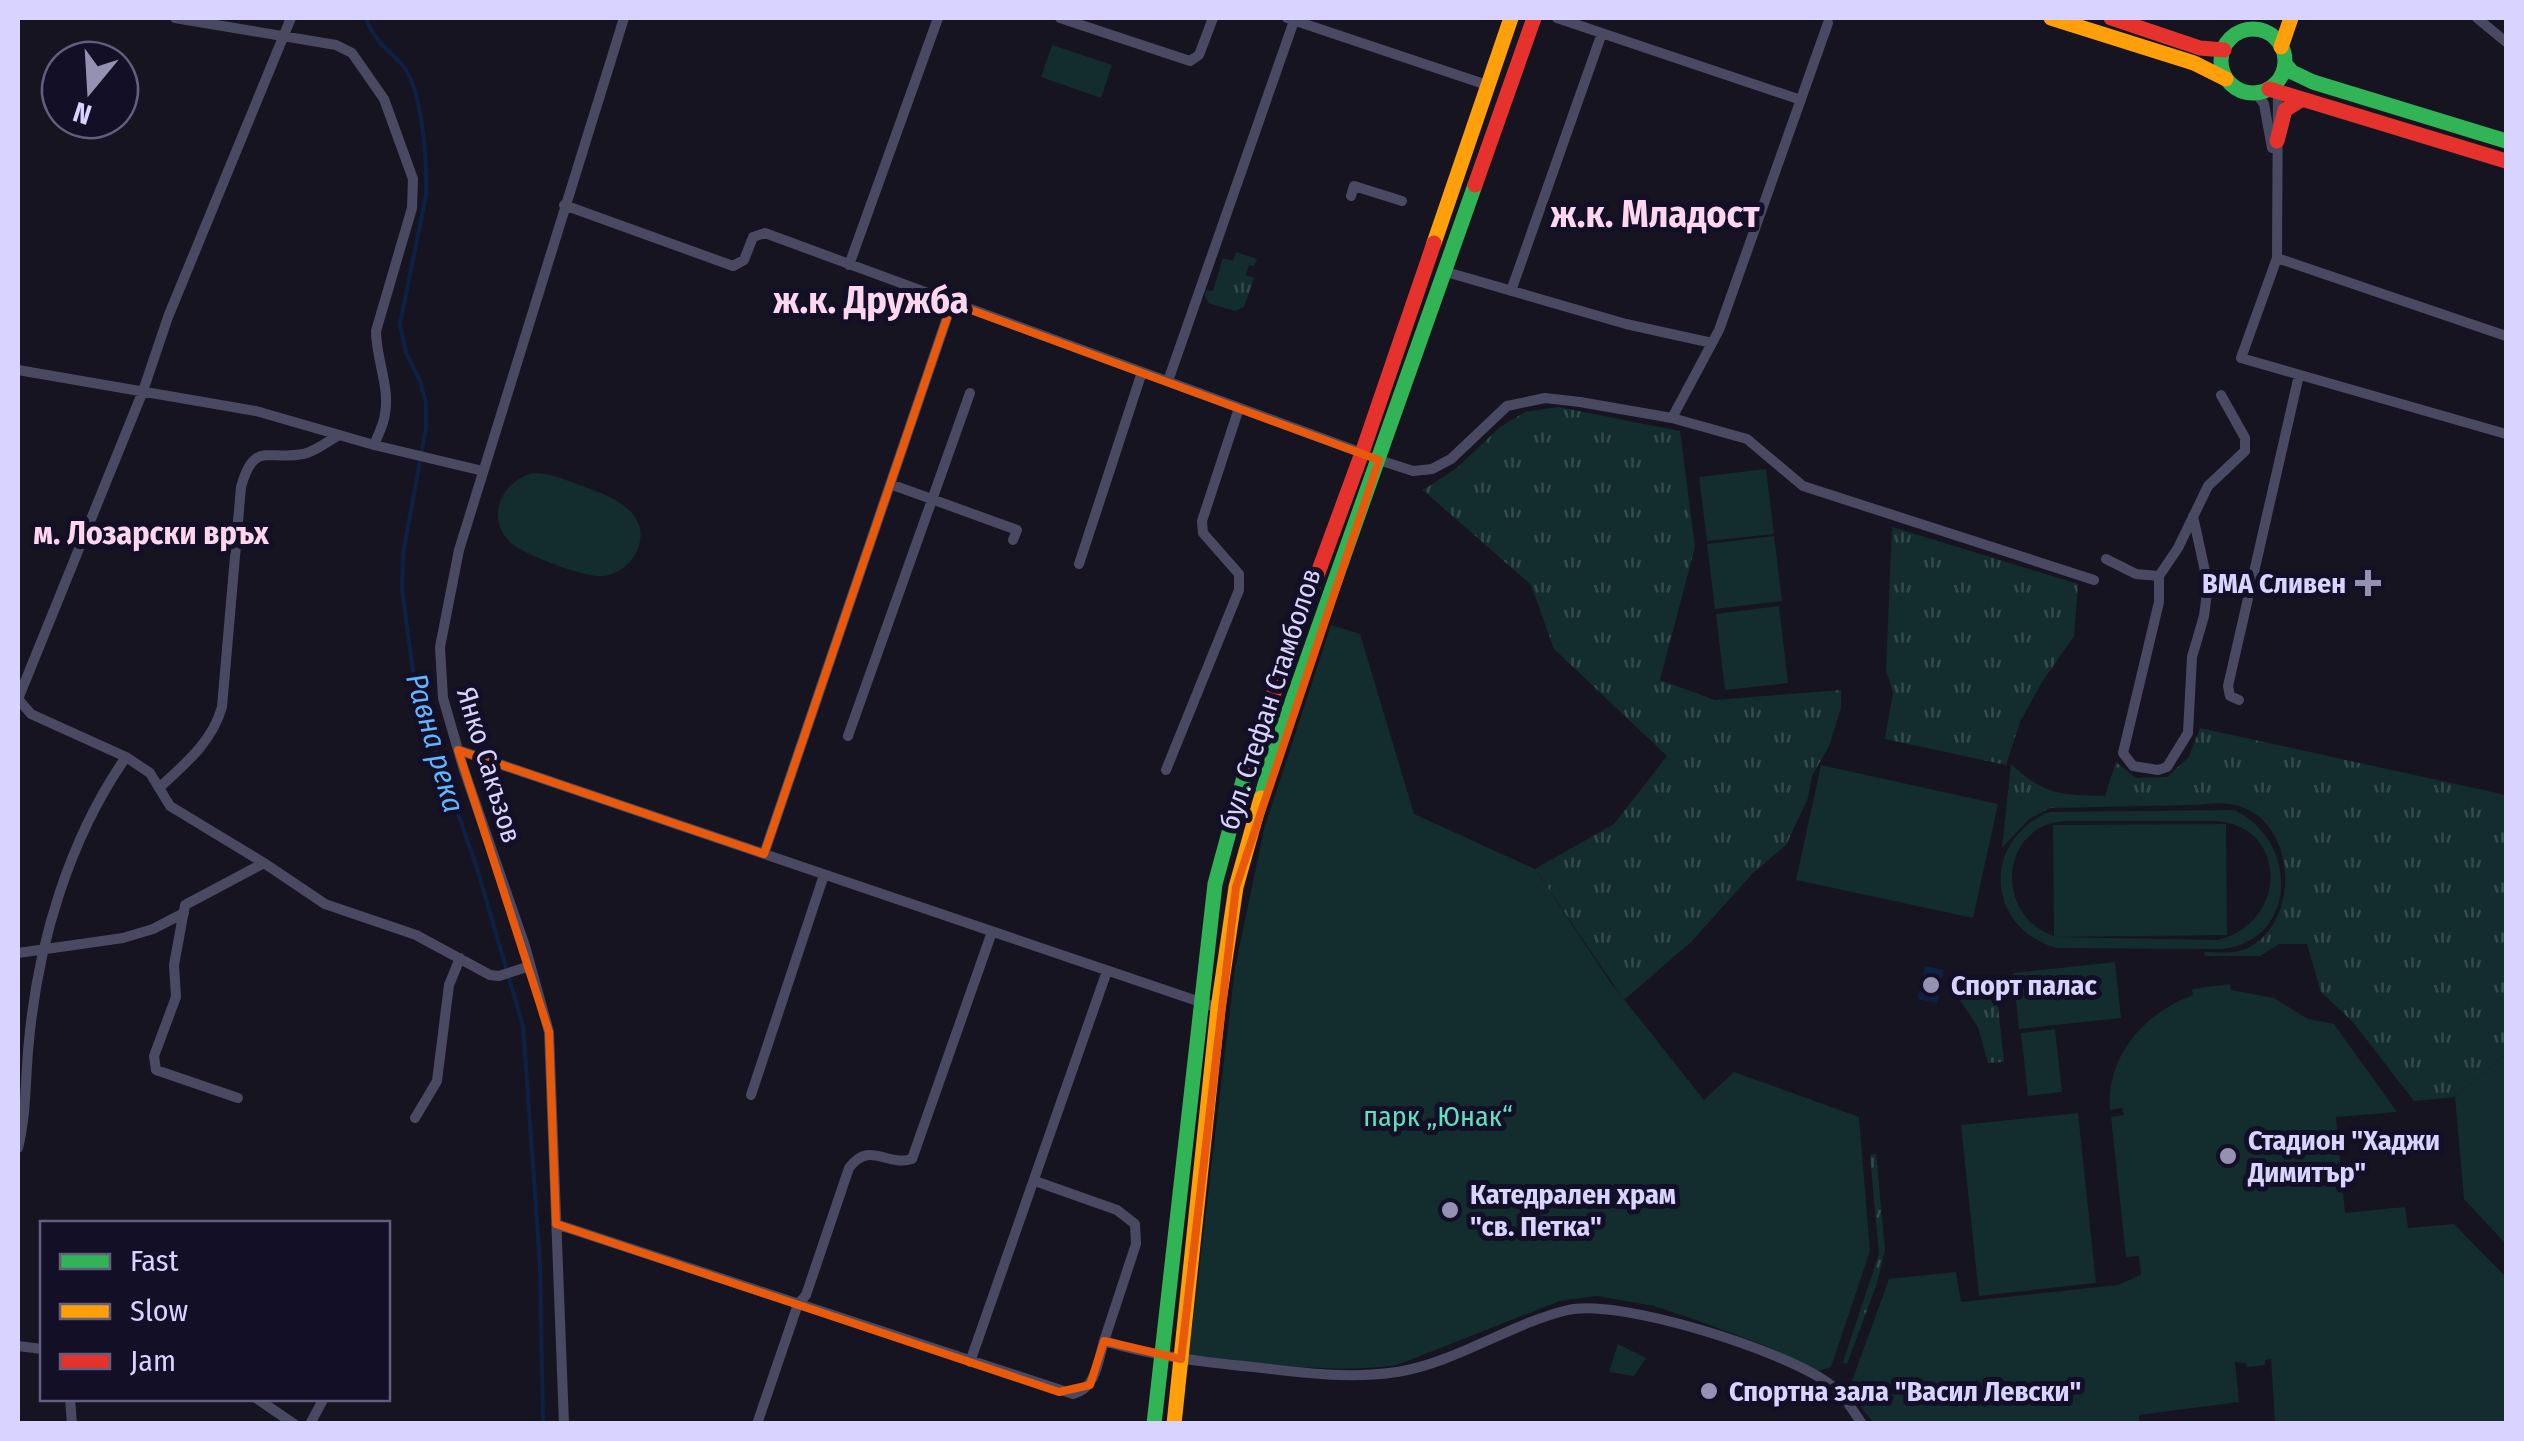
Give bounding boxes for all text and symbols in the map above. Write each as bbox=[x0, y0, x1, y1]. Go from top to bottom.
north arrow bbox=[40, 40, 140, 140]
text: N bbox=[69, 95, 96, 132]
district label: ж.к. Младост bbox=[1549, 191, 1760, 237]
district label: ж.к. Дружба bbox=[772, 277, 969, 323]
district label: м. Лозарски връх bbox=[33, 514, 270, 552]
street label: бул. Стефан Стамболов bbox=[1212, 564, 1328, 834]
place label: ВМА Сливен bbox=[2202, 567, 2346, 600]
marker: ВМА Сливен bbox=[2355, 570, 2381, 596]
water label: Равна река bbox=[398, 669, 472, 817]
street label: Янко Сакъзов bbox=[450, 683, 528, 847]
place label: Спорт палас bbox=[1951, 969, 2098, 1002]
marker: Спорт палас bbox=[1920, 974, 1942, 996]
park label: парк „Юнак“ bbox=[1363, 1100, 1513, 1133]
place label: Стадион "Хаджи Димитър" bbox=[2247, 1124, 2440, 1189]
marker: Стадион "Хаджи Димитър" bbox=[2217, 1145, 2239, 1167]
place label: Катедрален храм "св. Петка" bbox=[1470, 1178, 1676, 1243]
marker: Катедрален храм "св. Петка" bbox=[1439, 1199, 1461, 1221]
legend bbox=[40, 1221, 390, 1401]
text: Fast bbox=[130, 1243, 179, 1279]
text: Slow bbox=[130, 1293, 188, 1329]
text: Jam bbox=[130, 1343, 176, 1379]
place label: Спортна зала "Васил Левски" bbox=[1729, 1375, 2081, 1408]
marker: Спортна зала "Васил Левски" bbox=[1698, 1380, 1720, 1402]

